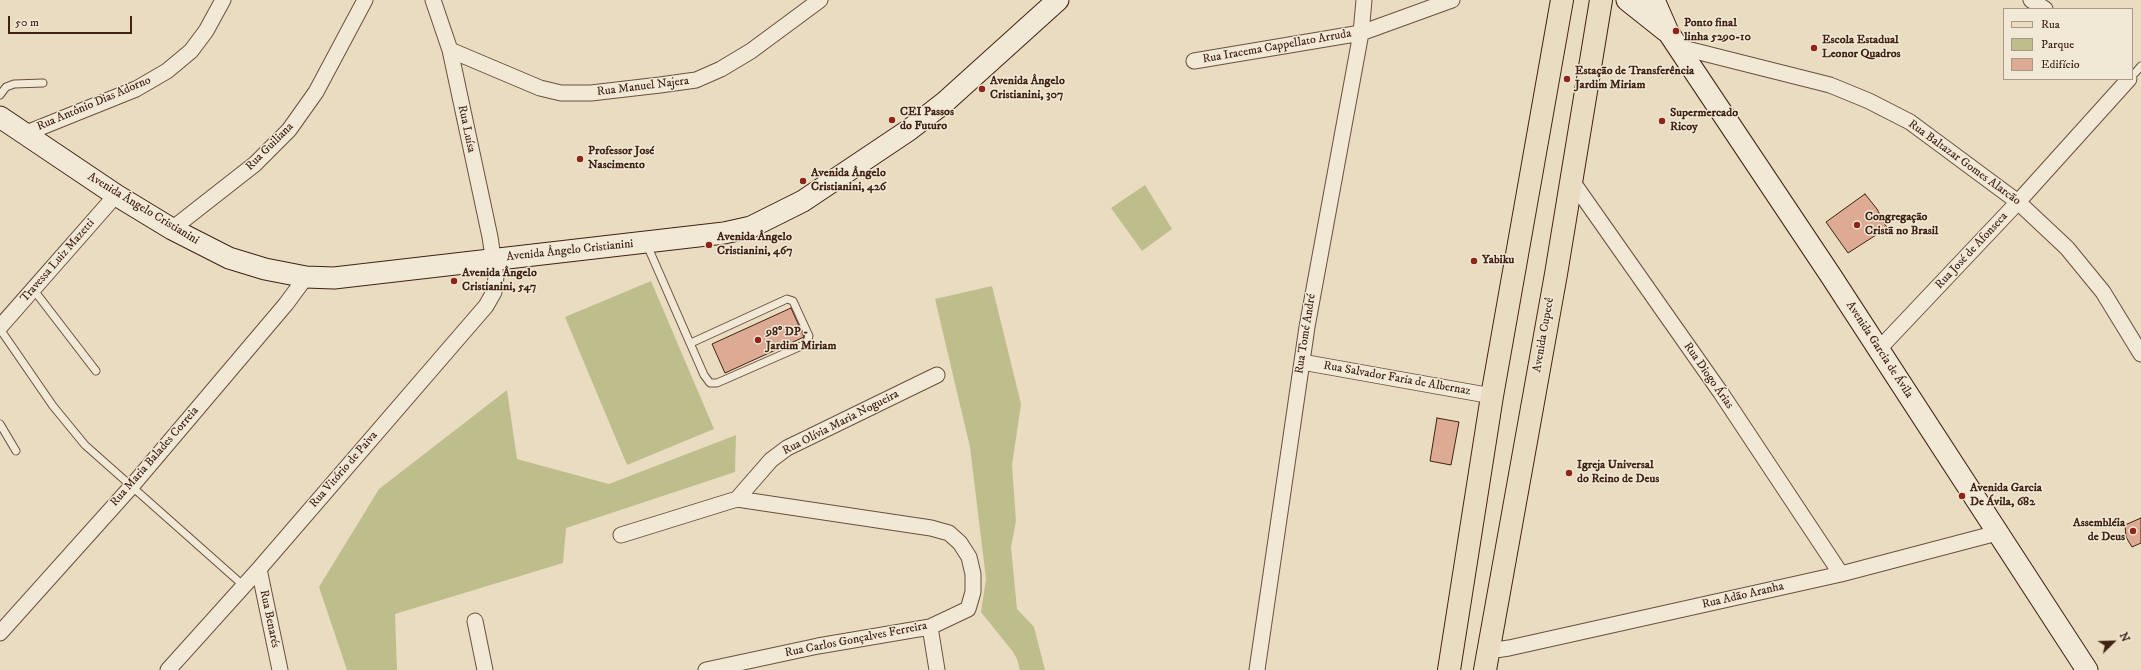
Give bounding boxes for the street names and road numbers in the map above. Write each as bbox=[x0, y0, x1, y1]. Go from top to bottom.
street label: Rua Iracema Cappellato Arruda bbox=[1201, 27, 1353, 67]
street label: Rua Antônio Dias Adorno bbox=[35, 73, 153, 135]
street label: Rua Manuel Najera bbox=[596, 74, 690, 100]
street label: Rua Luísa bbox=[454, 104, 478, 154]
street label: Rua Baltazar Gomes Alarcão bbox=[1905, 117, 2023, 209]
street label: Rua Guiliana bbox=[243, 120, 297, 174]
street label: Avenida Ângelo Cristianini bbox=[85, 170, 201, 248]
street label: Rua José de Afonseca bbox=[1933, 210, 2011, 292]
street label: Travessa Luiz Mazetti bbox=[18, 216, 98, 306]
street label: Avenida Ângelo Cristianini bbox=[506, 237, 634, 265]
street label: Rua Tomé André bbox=[1293, 293, 1319, 375]
street label: Avenida Cupecê bbox=[1530, 297, 1558, 373]
street label: Avenida Garcia de Ávila bbox=[1842, 299, 1916, 401]
street label: Rua Diogo Árias bbox=[1680, 340, 1736, 412]
street label: Rua Salvador Faria de Albernaz bbox=[1322, 359, 1472, 399]
street label: Rua Olívia Maria Nogueira bbox=[780, 387, 902, 459]
street label: Rua Maria Balades Correia bbox=[108, 404, 202, 510]
street label: Rua Vitório de Paiva bbox=[307, 429, 381, 511]
street label: Rua Adão Aranha bbox=[1701, 580, 1785, 612]
street label: Rua Benarés bbox=[256, 589, 282, 649]
street label: Rua Carlos Gonçalves Ferreira bbox=[784, 619, 928, 661]

